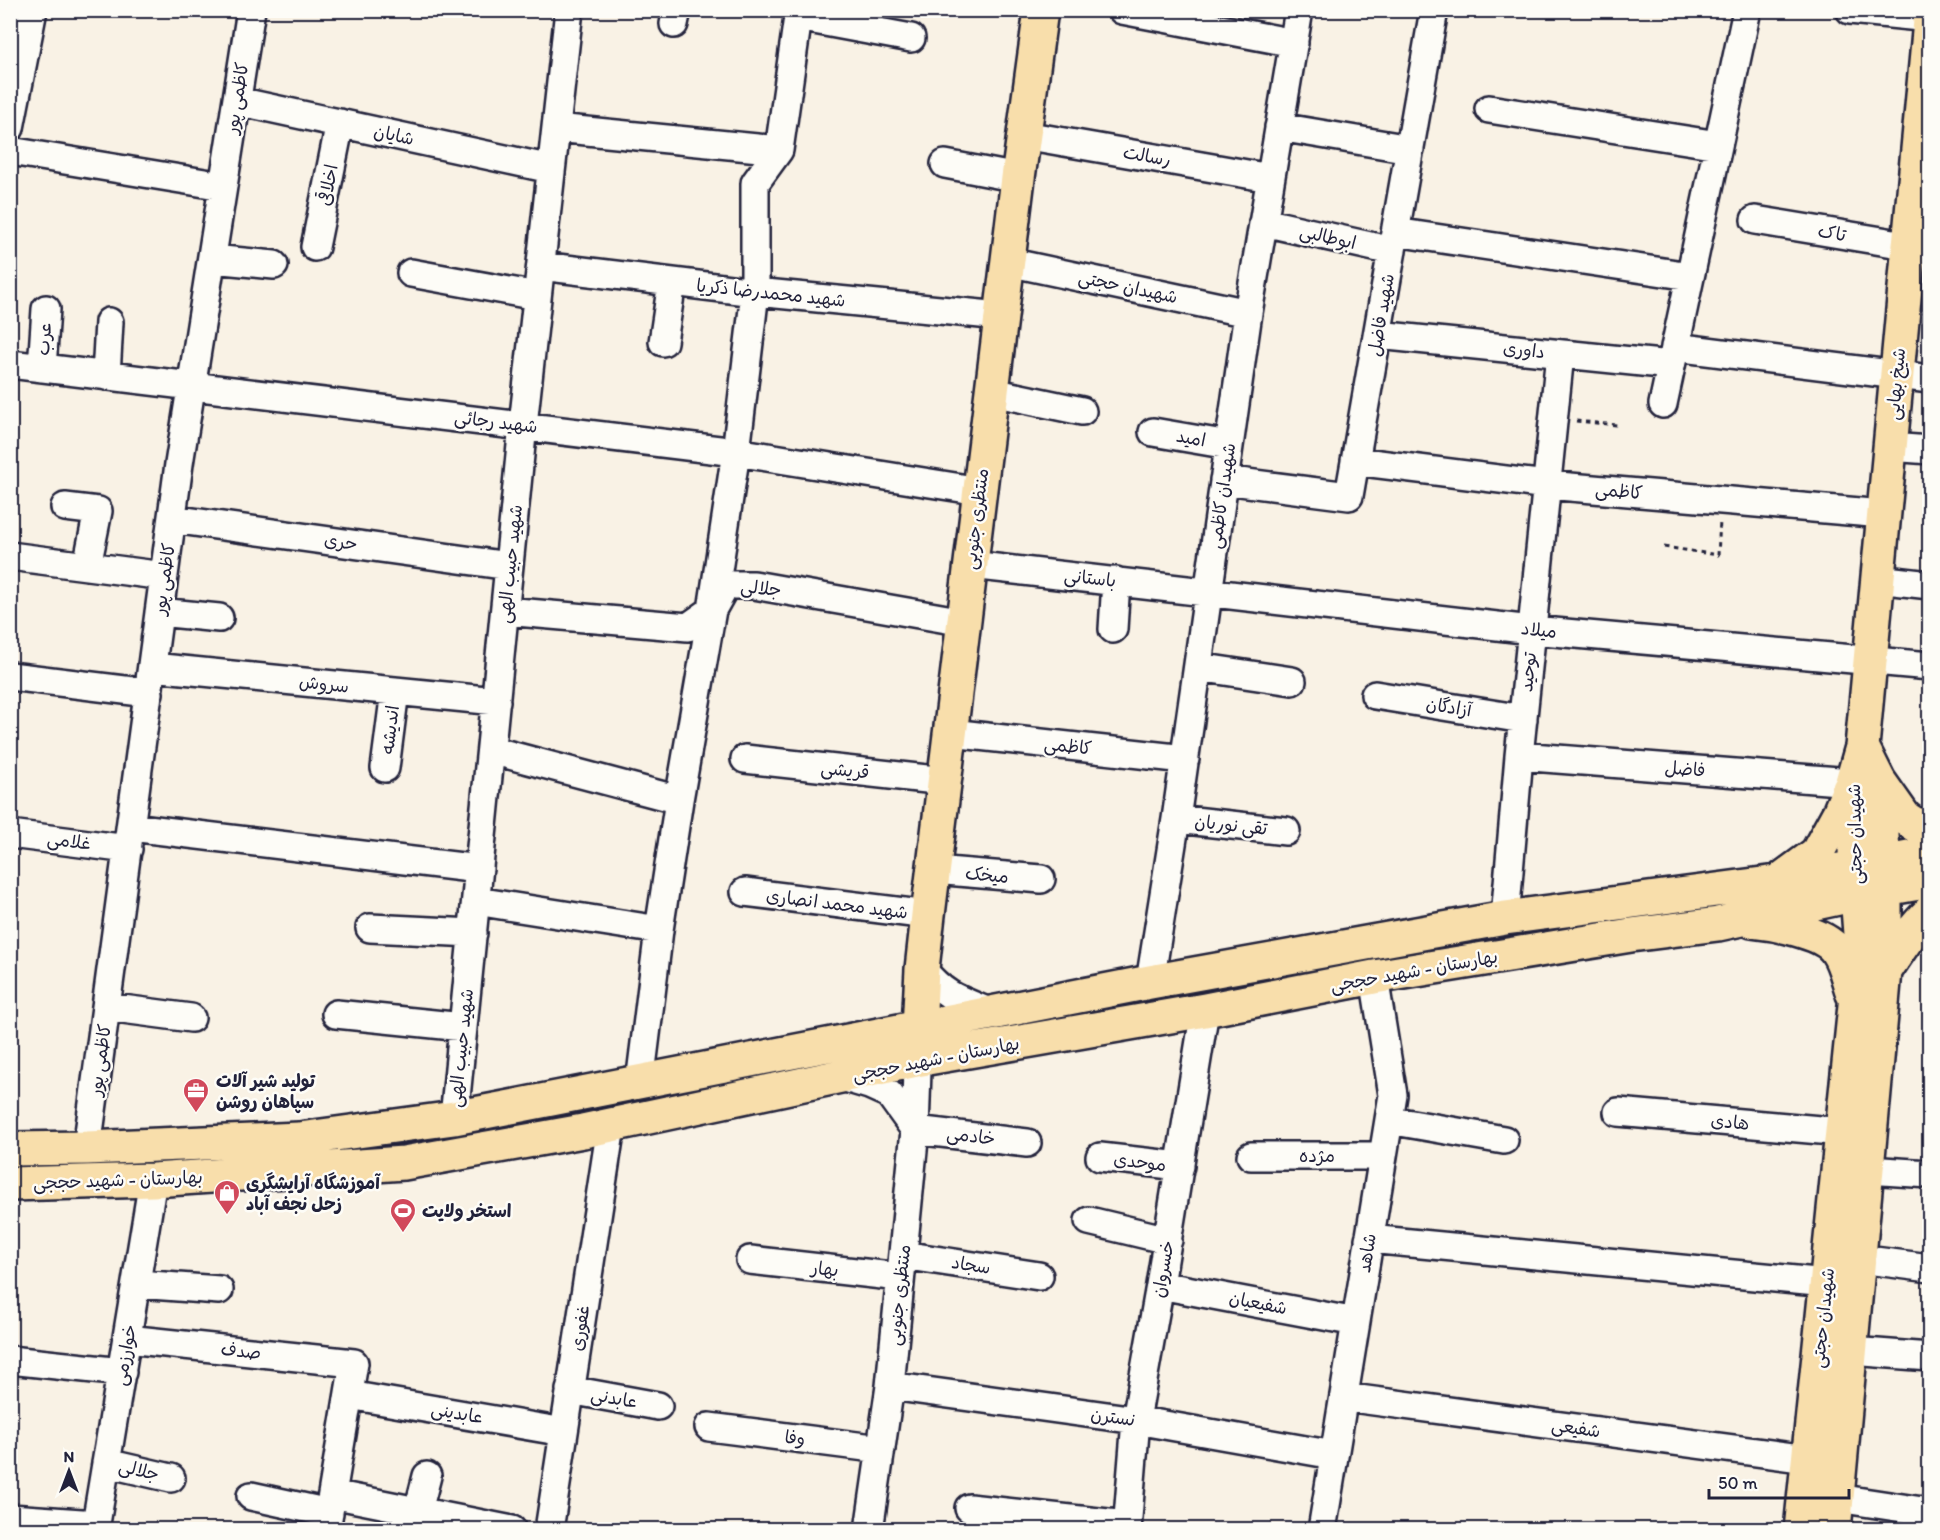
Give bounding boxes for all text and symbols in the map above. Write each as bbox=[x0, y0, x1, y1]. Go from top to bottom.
street label: کاظمی پور bbox=[220, 60, 255, 137]
street label: شایان bbox=[372, 120, 416, 150]
street label: رسالت bbox=[1121, 141, 1173, 171]
street label: اخلاقی bbox=[312, 162, 343, 208]
street label: ابوطالبی bbox=[1298, 220, 1358, 254]
street label: تاک bbox=[1816, 220, 1849, 246]
street label: شهیدان حجتی bbox=[1076, 266, 1180, 308]
street label: شهید فاضل bbox=[1363, 272, 1399, 358]
street label: شهید محمدرضا ذکریا bbox=[695, 274, 847, 312]
street label: عرب bbox=[32, 322, 56, 356]
street label: داوری bbox=[1502, 337, 1546, 363]
street label: شیخ بهایی bbox=[1882, 347, 1911, 421]
street label: شهید رجائی bbox=[453, 406, 539, 438]
street label: امید bbox=[1175, 425, 1207, 451]
street label: شهیدان کاظمی bbox=[1204, 442, 1240, 550]
street label: منتظری جنوبی bbox=[959, 467, 994, 571]
street label: کاظمی bbox=[1594, 478, 1644, 504]
street label: شهید حبیب الهی bbox=[493, 503, 527, 625]
street label: حری bbox=[323, 529, 359, 555]
street label: کاظمی پور bbox=[148, 542, 181, 618]
street label: باستانی bbox=[1063, 564, 1117, 592]
street label: جلالی bbox=[739, 575, 783, 601]
street label: میلاد bbox=[1520, 617, 1558, 643]
street label: توحید bbox=[1515, 650, 1541, 693]
street label: سروش bbox=[298, 670, 350, 698]
street label: آزادگان bbox=[1425, 693, 1475, 722]
street label: اندیشه bbox=[376, 704, 404, 756]
street label: کاظمی bbox=[1043, 733, 1093, 759]
street label: قریشی bbox=[820, 757, 870, 783]
street label: فاضل bbox=[1664, 757, 1706, 781]
street label: شهیدان حجتی bbox=[1843, 783, 1867, 885]
street label: تقی نوریان bbox=[1193, 810, 1269, 840]
street label: غلامی bbox=[46, 827, 92, 855]
street label: میخک bbox=[964, 862, 1010, 888]
street label: شهید محمد انصاری bbox=[765, 884, 909, 924]
street label: بهارستان - شهید حججی bbox=[1328, 945, 1500, 997]
street label: شهید حبیب الهی bbox=[444, 987, 478, 1109]
street label: کاظمی پور bbox=[84, 1023, 117, 1099]
street label: بهارستان - شهید حججی bbox=[851, 1032, 1021, 1086]
place label: تولید شیر آلات سپاهان روشن bbox=[216, 1070, 316, 1114]
office icon: تولید شیر آلات سپاهان روشن bbox=[181, 1076, 211, 1114]
street label: هادی bbox=[1710, 1109, 1750, 1135]
street label: خادمی bbox=[945, 1122, 997, 1150]
street label: مژده bbox=[1299, 1145, 1335, 1167]
street label: موحدی bbox=[1112, 1148, 1168, 1176]
street label: بهارستان - شهید حججی bbox=[33, 1166, 203, 1194]
place label: آموزشگاه آرایشگری زحل نجف آباد bbox=[246, 1172, 381, 1215]
shop icon: آموزشگاه آرایشگری زحل نجف آباد bbox=[212, 1178, 242, 1216]
sports icon: استخر ولایت bbox=[388, 1196, 418, 1234]
place label: استخر ولایت bbox=[422, 1200, 511, 1222]
street label: شاهد bbox=[1353, 1232, 1381, 1274]
street label: خسروان bbox=[1147, 1239, 1179, 1299]
street label: منتظری جنوبی bbox=[883, 1243, 916, 1347]
street label: سجاد bbox=[950, 1251, 992, 1279]
street label: بهار bbox=[808, 1256, 840, 1281]
street label: شهیدان حجتی bbox=[1807, 1267, 1839, 1369]
street label: شفیعیان bbox=[1227, 1287, 1289, 1319]
street label: غفوری bbox=[566, 1303, 594, 1353]
street label: خوارزمی bbox=[109, 1323, 141, 1387]
street label: صدف bbox=[220, 1338, 262, 1364]
street label: عابدنی bbox=[589, 1383, 639, 1413]
street label: عابدینی bbox=[429, 1398, 485, 1428]
street label: نسترن bbox=[1089, 1403, 1137, 1431]
street label: شفیعی bbox=[1550, 1414, 1602, 1442]
street label: وفا bbox=[783, 1426, 807, 1450]
north arrow bbox=[39, 1441, 99, 1501]
text: N bbox=[64, 1447, 74, 1466]
street label: جلالی bbox=[117, 1455, 161, 1485]
scale bar bbox=[1709, 1462, 1848, 1500]
text: 50 m bbox=[1718, 1472, 1758, 1494]

